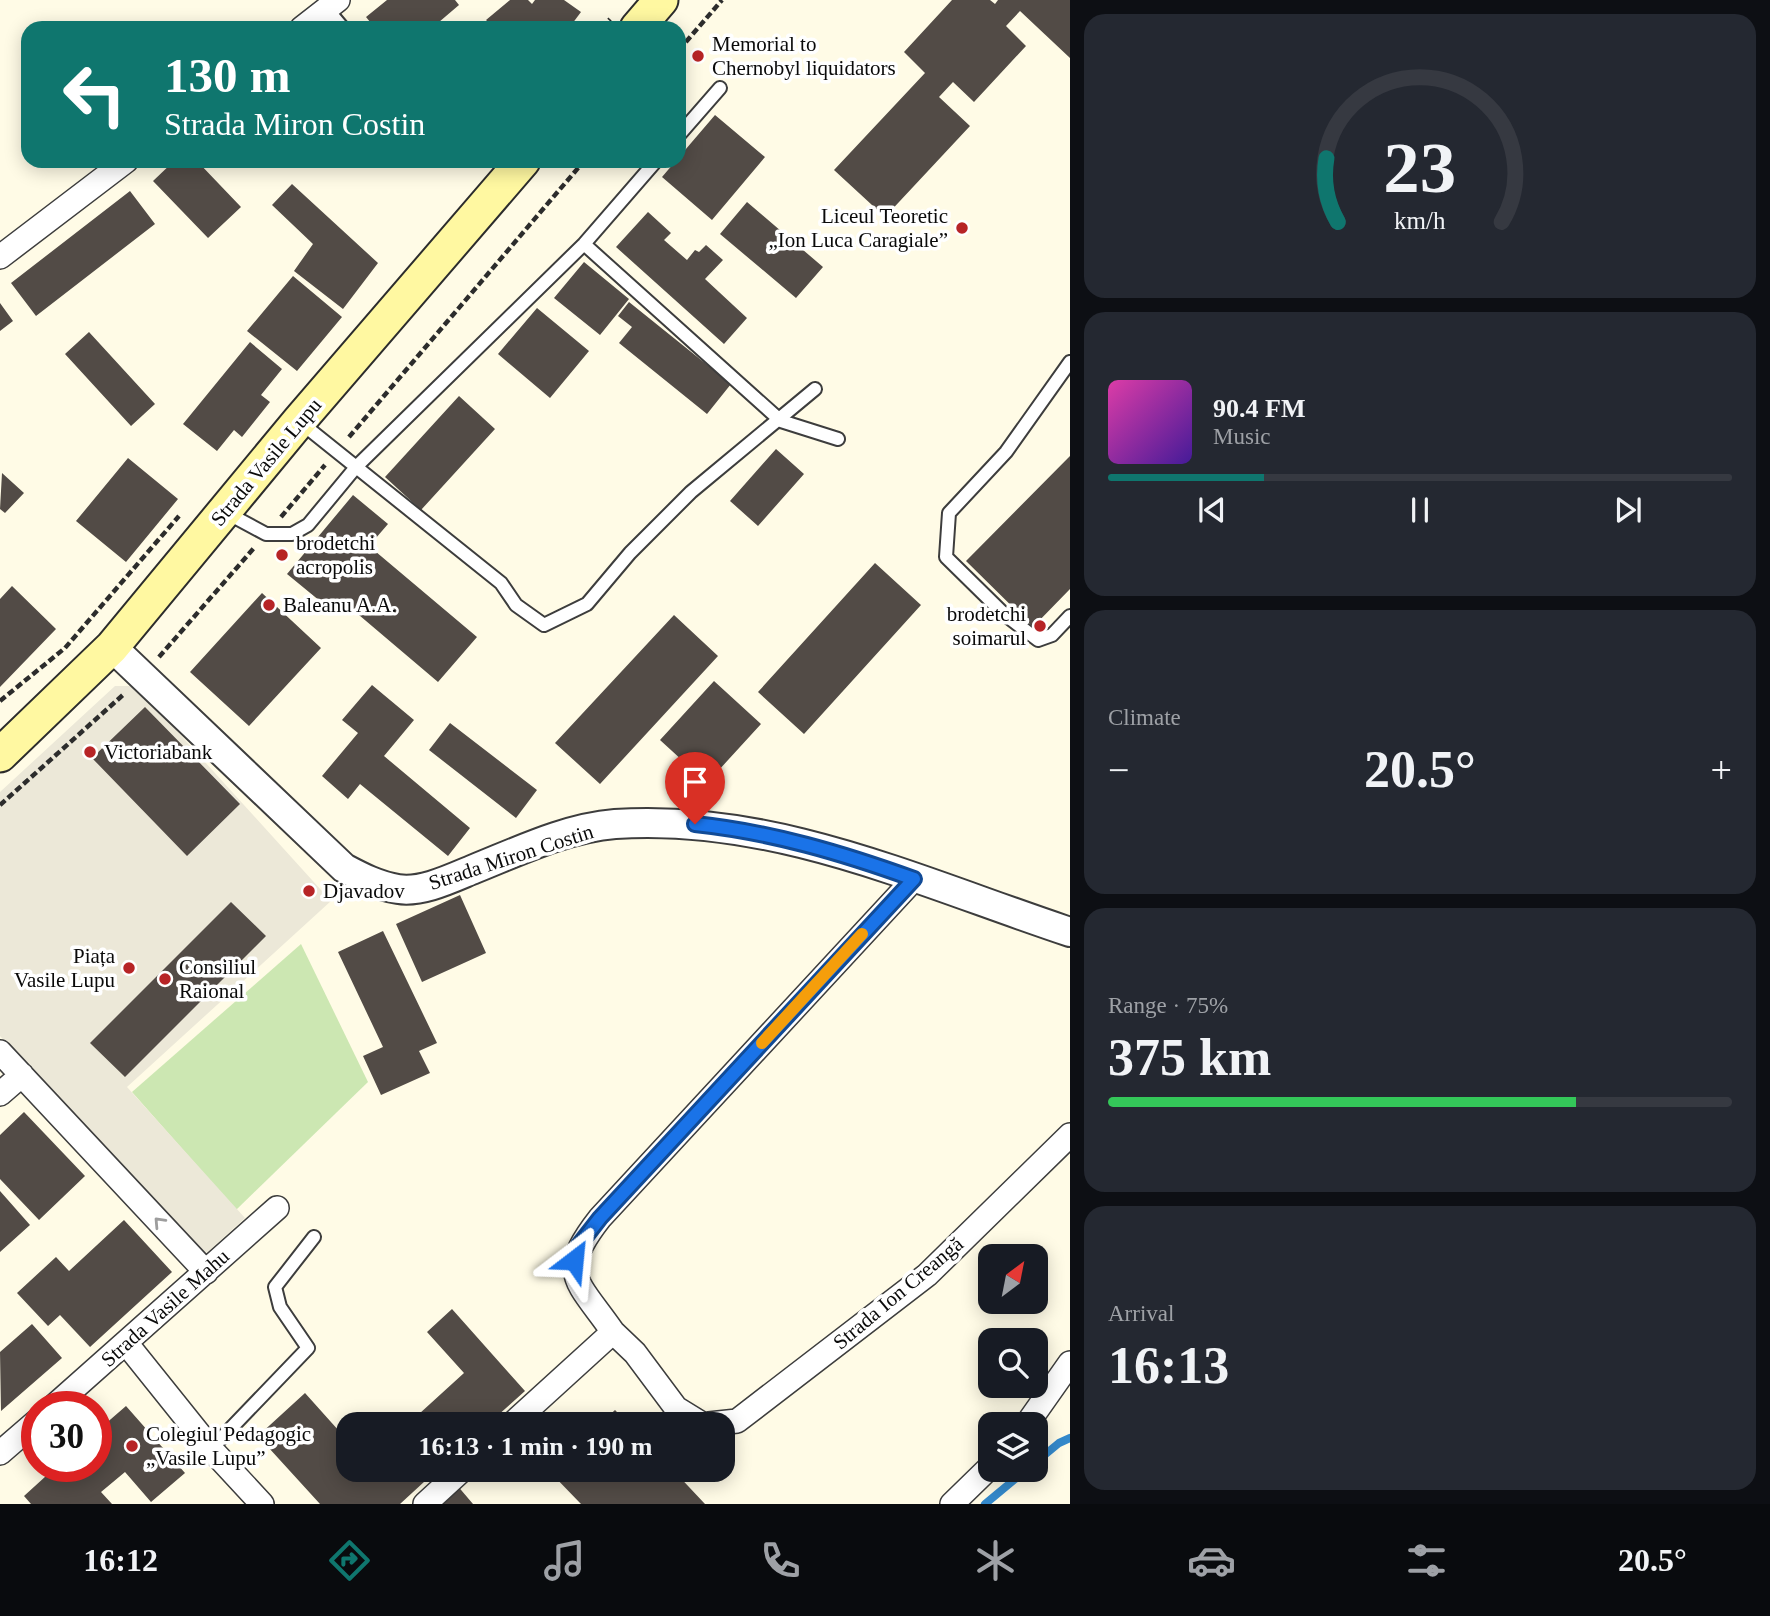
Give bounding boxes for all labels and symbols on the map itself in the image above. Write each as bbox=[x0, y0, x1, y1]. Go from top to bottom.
place label: Memorial to Chernobyl liquidators bbox=[712, 32, 896, 80]
marker: Memorial to Chernobyl liquidators bbox=[690, 48, 706, 64]
place label: Liceul Teoretic „Ion Luca Caragiale” bbox=[768, 204, 948, 252]
marker: Liceul Teoretic „Ion Luca Caragiale” bbox=[954, 220, 970, 236]
street label: Strada Vasile Lupu bbox=[206, 393, 327, 531]
place label: brodetchi acropolis bbox=[296, 531, 375, 579]
marker: brodetchi acropolis bbox=[274, 547, 290, 563]
place label: Baleanu A.A. bbox=[283, 593, 397, 617]
marker: Baleanu A.A. bbox=[261, 597, 277, 613]
place label: brodetchi soimarul bbox=[947, 602, 1026, 650]
marker: brodetchi soimarul bbox=[1032, 618, 1048, 634]
place label: Victoriabank bbox=[104, 740, 213, 764]
marker: Victoriabank bbox=[82, 744, 98, 760]
pin bbox=[665, 752, 725, 824]
street label: Strada Miron Costin bbox=[426, 819, 597, 895]
place label: Djavadov bbox=[323, 879, 405, 903]
marker: Djavadov bbox=[301, 883, 317, 899]
place label: Piața Vasile Lupu bbox=[14, 944, 116, 992]
place label: Consiliul Raional bbox=[179, 955, 256, 1003]
marker: Piața Vasile Lupu bbox=[121, 960, 137, 976]
marker: Consiliul Raional bbox=[157, 971, 173, 987]
one-way arrow bbox=[155, 1217, 168, 1230]
position arrow bbox=[537, 1223, 611, 1297]
street label: Strada Ion Creangă bbox=[828, 1231, 968, 1354]
street label: Strada Vasile Mahu bbox=[96, 1244, 234, 1372]
north arrow bbox=[978, 1244, 1048, 1314]
speed limit sign: 30 bbox=[21, 1391, 112, 1482]
place label: Colegiul Pedagogic „Vasile Lupu” bbox=[146, 1422, 311, 1470]
marker: Colegiul Pedagogic „Vasile Lupu” bbox=[124, 1438, 140, 1454]

